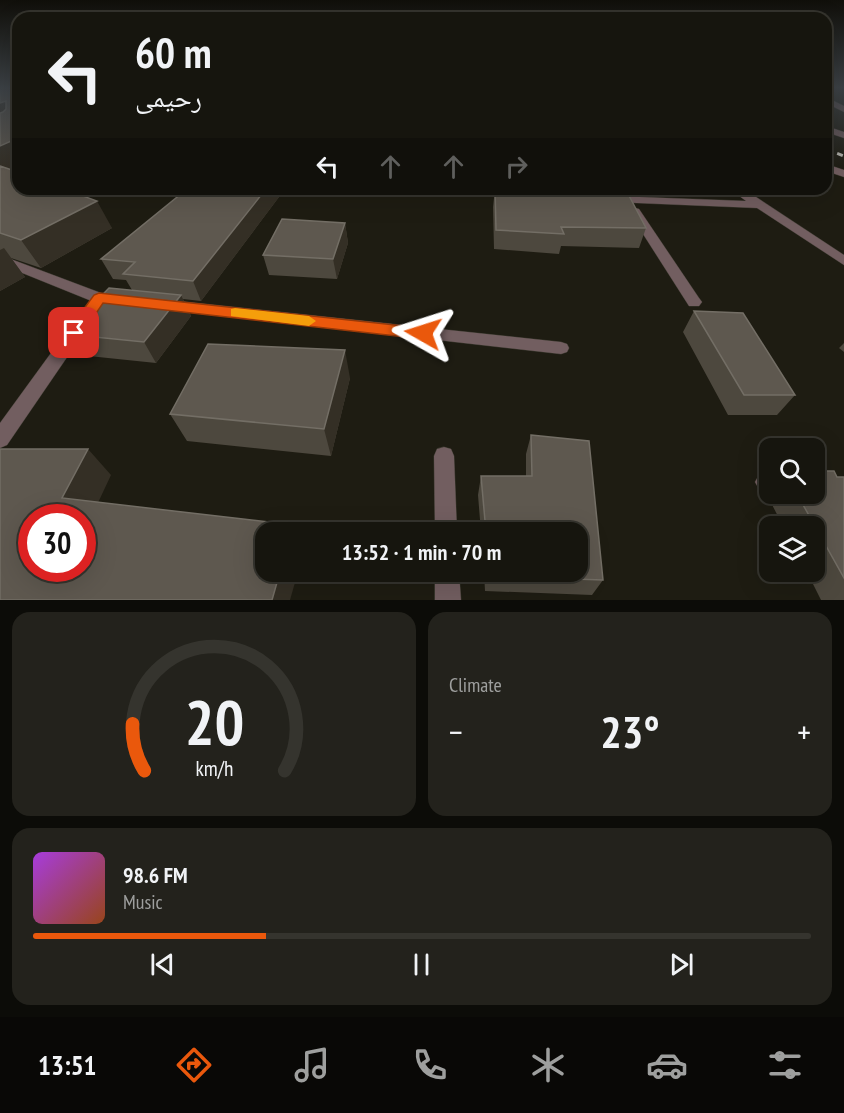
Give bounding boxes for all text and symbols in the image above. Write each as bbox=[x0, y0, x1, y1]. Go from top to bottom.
text: 60 m bbox=[135, 25, 212, 80]
icon: left bbox=[36, 36, 114, 114]
text: رحیمی bbox=[135, 80, 202, 114]
icon: left bbox=[311, 150, 344, 183]
icon: ahead bbox=[374, 150, 407, 183]
icon: ahead bbox=[437, 150, 470, 183]
icon: right bbox=[500, 150, 533, 183]
position arrow bbox=[391, 301, 455, 365]
pin bbox=[48, 307, 99, 358]
icon: arrive bbox=[57, 316, 90, 349]
map controls bbox=[759, 438, 825, 582]
button: search bbox=[759, 438, 825, 504]
speed limit sign: 30 bbox=[18, 504, 96, 582]
button: layers bbox=[759, 516, 825, 582]
text: 13:52 · 1 min · 70 m bbox=[342, 538, 501, 566]
text: Climate bbox=[449, 672, 502, 698]
text: 20 bbox=[184, 681, 244, 762]
text: 23° bbox=[600, 702, 660, 760]
text: − bbox=[449, 710, 463, 753]
text: + bbox=[797, 710, 811, 753]
text: km/h bbox=[195, 754, 233, 782]
text: 98.6 FM bbox=[123, 861, 188, 889]
text: Music bbox=[123, 889, 163, 915]
icon: previous bbox=[146, 948, 179, 981]
icon: pause bbox=[405, 948, 438, 981]
icon: next bbox=[665, 948, 698, 981]
icon: directions bbox=[173, 1044, 215, 1086]
icon: music bbox=[291, 1044, 333, 1086]
icon: phone bbox=[409, 1044, 451, 1086]
icon: climate bbox=[527, 1044, 569, 1086]
icon: car bbox=[646, 1044, 688, 1086]
icon: filters bbox=[764, 1044, 806, 1086]
text: 13:51 bbox=[38, 1048, 97, 1082]

